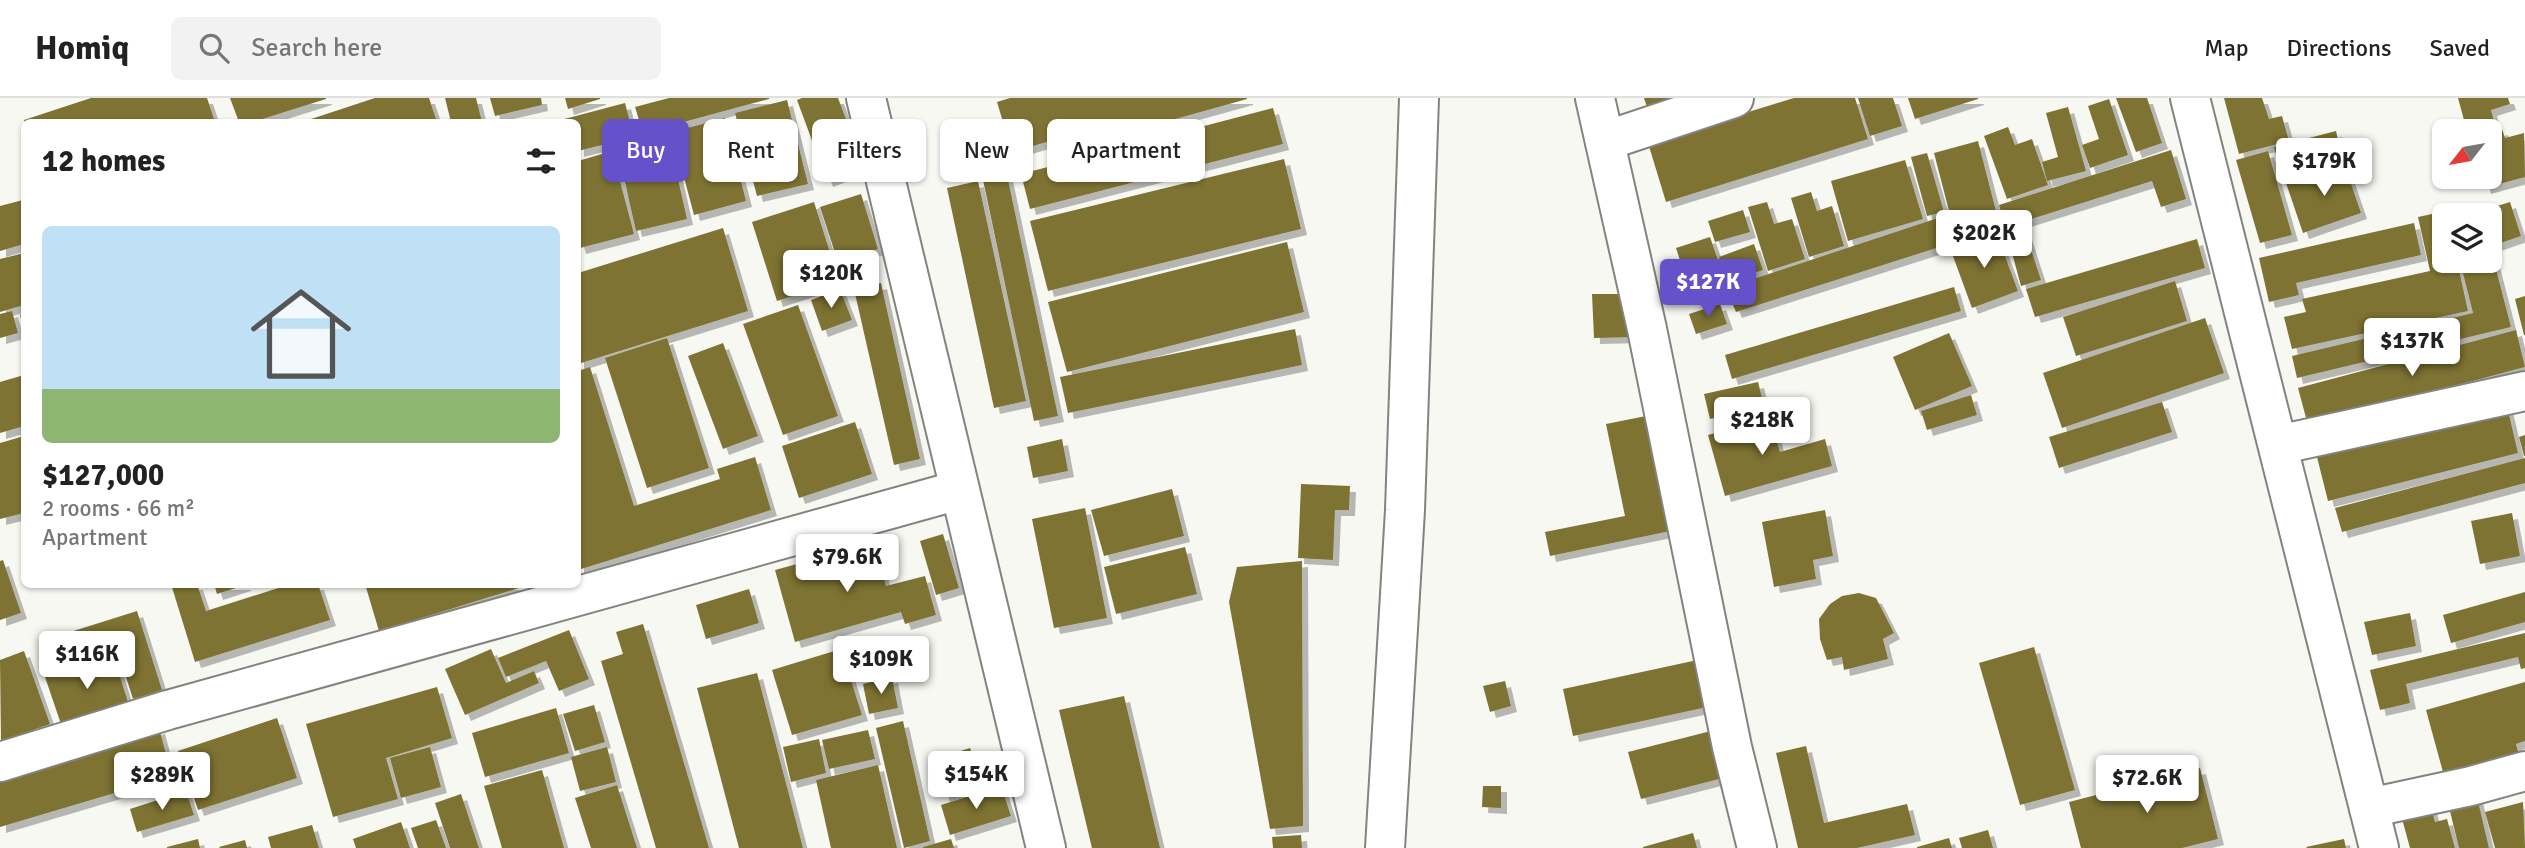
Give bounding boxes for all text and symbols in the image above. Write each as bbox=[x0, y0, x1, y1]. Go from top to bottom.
search box bbox=[171, 17, 661, 80]
text: Homiq bbox=[35, 28, 129, 69]
icon: search bbox=[195, 29, 233, 67]
text: Search here bbox=[251, 32, 382, 64]
text: Map bbox=[2204, 33, 2249, 63]
text: Directions bbox=[2287, 33, 2392, 63]
text: Saved bbox=[2430, 33, 2490, 63]
chip: Buy bbox=[602, 119, 689, 182]
chip: Rent bbox=[703, 119, 798, 182]
chip: Filters bbox=[812, 119, 926, 182]
chip: New bbox=[940, 119, 1033, 182]
chip: Apartment bbox=[1047, 119, 1205, 182]
north arrow bbox=[2432, 119, 2502, 189]
map controls bbox=[2432, 119, 2502, 273]
pin: $179K bbox=[2275, 139, 2373, 198]
icon: filters bbox=[522, 142, 560, 180]
text: 12 homes bbox=[42, 143, 165, 180]
text: $179K bbox=[2292, 146, 2356, 175]
button: layers bbox=[2432, 203, 2502, 273]
pin: $202K bbox=[1935, 211, 2033, 270]
text: $202K bbox=[1952, 218, 2016, 247]
pin: $120K bbox=[782, 250, 880, 310]
text: $120K bbox=[799, 258, 863, 287]
pin: $127K bbox=[1659, 260, 1757, 319]
text: $127K bbox=[1676, 267, 1740, 296]
icon: home bbox=[238, 271, 364, 397]
pin: $137K bbox=[2363, 318, 2461, 378]
text: $137K bbox=[2380, 326, 2444, 355]
pin: $218K bbox=[1713, 398, 1811, 457]
text: $218K bbox=[1730, 405, 1794, 434]
text: $127,000 bbox=[42, 457, 164, 494]
text: 2 rooms · 66 m² bbox=[42, 494, 195, 523]
text: Apartment bbox=[42, 523, 147, 552]
pin: $79.6K bbox=[790, 534, 904, 594]
text: $79.6K bbox=[812, 542, 882, 571]
pin: $116K bbox=[38, 632, 136, 691]
pin: $109K bbox=[832, 636, 930, 696]
text: $116K bbox=[55, 639, 119, 668]
text: $109K bbox=[849, 644, 913, 673]
pin: $289K bbox=[113, 752, 211, 812]
pin: $154K bbox=[927, 752, 1025, 811]
pin: $72.6K bbox=[2090, 756, 2204, 815]
text: $154K bbox=[944, 759, 1008, 788]
text: $289K bbox=[130, 760, 194, 789]
text: $72.6K bbox=[2112, 763, 2182, 792]

